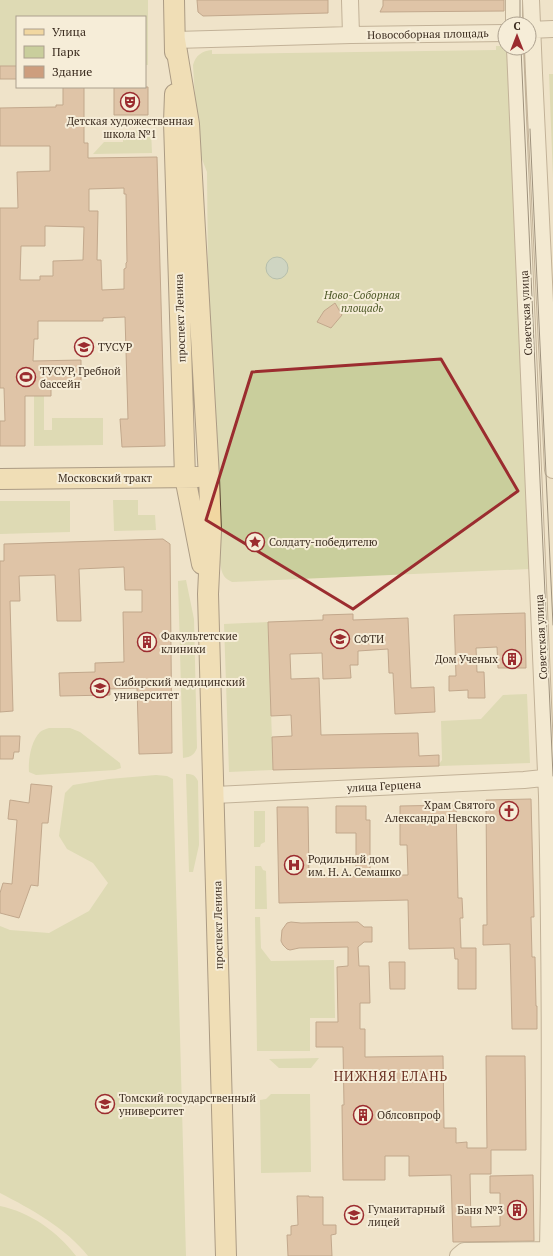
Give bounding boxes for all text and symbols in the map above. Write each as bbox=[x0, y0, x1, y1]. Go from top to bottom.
legend bbox=[16, 16, 146, 88]
north arrow bbox=[497, 16, 537, 56]
text: С bbox=[513, 19, 521, 33]
text: Улица bbox=[52, 24, 86, 39]
street label: Новособорная площадь bbox=[367, 26, 489, 42]
text: Парк bbox=[52, 44, 80, 59]
text: Здание bbox=[52, 64, 92, 79]
theatre icon: Детская художественная школа №1 bbox=[119, 91, 141, 113]
place label: Детская художественная школа №1 bbox=[67, 114, 194, 141]
street label: Советская улица bbox=[517, 270, 535, 356]
street label: проспект Ленина bbox=[171, 273, 189, 363]
park label: Ново-Соборная площадь bbox=[323, 288, 400, 315]
school or university icon: ТУСУР bbox=[73, 336, 95, 358]
place label: ТУСУР bbox=[98, 340, 133, 354]
place label: ТУСУР, Гребной бассейн bbox=[40, 364, 121, 391]
sports icon: ТУСУР, Гребной бассейн bbox=[15, 366, 37, 388]
street label: Московский тракт bbox=[58, 471, 152, 485]
place icon: Солдату-победителю bbox=[244, 531, 266, 553]
place label: Солдату-победителю bbox=[269, 535, 378, 549]
street label: Советская улица bbox=[532, 594, 550, 680]
school or university icon: СФТИ bbox=[329, 628, 351, 650]
place label: Факультетские клиники bbox=[161, 629, 238, 656]
building icon: Факультетские клиники bbox=[136, 631, 158, 653]
place label: СФТИ bbox=[354, 632, 384, 646]
building icon: Дом Ученых bbox=[501, 648, 523, 670]
place label: Дом Ученых bbox=[435, 652, 498, 666]
place label: Сибирский медицинский университет bbox=[113, 675, 245, 702]
school or university icon: Сибирский медицинский университет bbox=[89, 677, 111, 699]
street label: улица Герцена bbox=[345, 777, 422, 795]
place label: Храм Святого Александра Невского bbox=[385, 798, 495, 825]
church icon: Храм Святого Александра Невского bbox=[498, 800, 520, 822]
place label: Родильный дом им. Н. А. Семашко bbox=[308, 852, 401, 879]
hospital icon: Родильный дом им. Н. А. Семашко bbox=[283, 854, 305, 876]
street label: проспект Ленина bbox=[210, 880, 226, 969]
district label: НИЖНЯЯ ЕЛАНЬ bbox=[334, 1067, 448, 1085]
place label: Томский государственный университет bbox=[118, 1091, 256, 1118]
school or university icon: Томский государственный университет bbox=[94, 1093, 116, 1115]
building icon: Облсовпроф bbox=[352, 1104, 374, 1126]
place label: Облсовпроф bbox=[377, 1108, 441, 1122]
building icon: Баня №3 bbox=[506, 1199, 528, 1221]
place label: Гуманитарный лицей bbox=[368, 1202, 445, 1229]
place label: Баня №3 bbox=[457, 1203, 503, 1217]
school or university icon: Гуманитарный лицей bbox=[343, 1204, 365, 1226]

